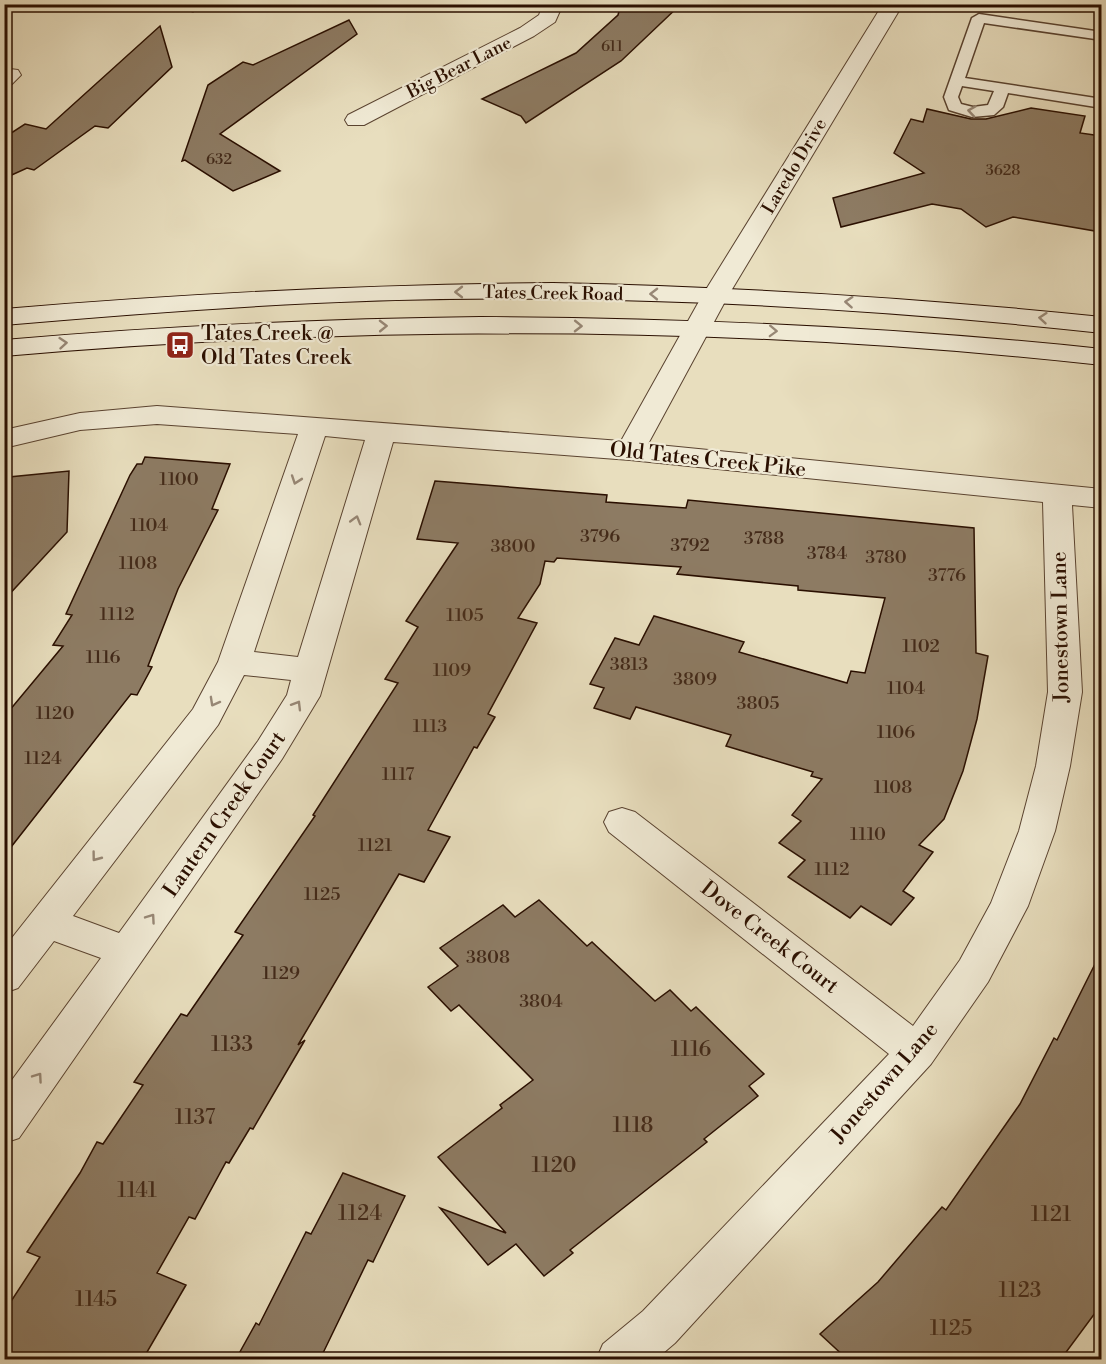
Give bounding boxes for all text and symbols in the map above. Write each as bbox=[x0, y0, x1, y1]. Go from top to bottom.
street label: Big Bear Lane bbox=[402, 31, 516, 104]
house number: 611 bbox=[601, 37, 624, 56]
one-way arrow bbox=[967, 105, 977, 117]
street label: Laredo Drive bbox=[757, 114, 832, 218]
house number: 632 bbox=[206, 150, 232, 169]
house number: 3628 bbox=[985, 161, 1021, 180]
street label: Tates Creek Road bbox=[482, 281, 624, 306]
one-way arrow bbox=[455, 286, 464, 298]
one-way arrow bbox=[650, 288, 659, 301]
one-way arrow bbox=[845, 296, 854, 309]
one-way arrow bbox=[1039, 312, 1048, 325]
one-way arrow bbox=[574, 319, 583, 332]
one-way arrow bbox=[379, 320, 388, 333]
place label: Tates Creek @ Old Tates Creek bbox=[201, 321, 352, 371]
one-way arrow bbox=[769, 325, 778, 337]
bus stop icon: Tates Creek @ Old Tates Creek bbox=[164, 329, 196, 361]
one-way arrow bbox=[58, 337, 67, 350]
street label: Old Tates Creek Pike bbox=[609, 437, 807, 483]
house number: 1100 bbox=[159, 468, 199, 491]
one-way arrow bbox=[291, 474, 303, 485]
house number: 1104 bbox=[130, 514, 168, 537]
one-way arrow bbox=[349, 515, 361, 526]
house number: 3796 bbox=[580, 525, 620, 548]
house number: 3788 bbox=[744, 527, 784, 550]
house number: 3792 bbox=[670, 534, 710, 557]
house number: 3800 bbox=[491, 535, 535, 558]
house number: 3784 bbox=[807, 542, 847, 565]
house number: 3780 bbox=[865, 546, 907, 569]
street label: Jonestown Lane bbox=[1047, 551, 1075, 704]
house number: 1108 bbox=[119, 552, 157, 575]
house number: 3776 bbox=[928, 564, 966, 587]
house number: 1112 bbox=[99, 603, 135, 626]
house number: 1105 bbox=[446, 604, 484, 627]
house number: 1102 bbox=[902, 635, 940, 658]
house number: 1116 bbox=[86, 646, 120, 669]
house number: 3813 bbox=[610, 653, 648, 676]
house number: 1109 bbox=[433, 659, 471, 682]
house number: 3809 bbox=[673, 668, 717, 691]
house number: 1104 bbox=[887, 677, 925, 700]
house number: 3805 bbox=[737, 692, 779, 715]
one-way arrow bbox=[210, 696, 221, 706]
one-way arrow bbox=[290, 701, 301, 711]
house number: 1120 bbox=[36, 702, 74, 725]
house number: 1113 bbox=[413, 715, 447, 738]
house number: 1106 bbox=[877, 721, 915, 744]
street label: Lantern Creek Court bbox=[158, 726, 292, 902]
house number: 1124 bbox=[24, 747, 62, 770]
house number: 1117 bbox=[382, 763, 414, 786]
house number: 1108 bbox=[874, 776, 912, 799]
house number: 1110 bbox=[850, 823, 886, 846]
house number: 1121 bbox=[358, 834, 393, 857]
one-way arrow bbox=[93, 851, 104, 862]
house number: 1112 bbox=[814, 858, 850, 881]
street label: Dove Creek Court bbox=[695, 876, 844, 1000]
house number: 1125 bbox=[304, 883, 340, 906]
one-way arrow bbox=[144, 913, 155, 924]
house number: 3808 bbox=[466, 946, 510, 969]
house number: 1129 bbox=[262, 962, 300, 985]
house number: 3804 bbox=[519, 990, 563, 1013]
street label: Jonestown Lane bbox=[825, 1017, 944, 1149]
house number: 1133 bbox=[211, 1032, 253, 1058]
house number: 1116 bbox=[671, 1037, 712, 1063]
one-way arrow bbox=[31, 1073, 42, 1084]
house number: 1137 bbox=[175, 1105, 216, 1131]
house number: 1118 bbox=[613, 1113, 653, 1139]
house number: 1120 bbox=[531, 1153, 577, 1179]
house number: 1141 bbox=[117, 1178, 157, 1204]
house number: 1124 bbox=[338, 1201, 382, 1227]
house number: 1121 bbox=[1031, 1202, 1071, 1228]
house number: 1123 bbox=[999, 1278, 1041, 1304]
house number: 1145 bbox=[75, 1287, 117, 1313]
house number: 1125 bbox=[930, 1316, 972, 1342]

